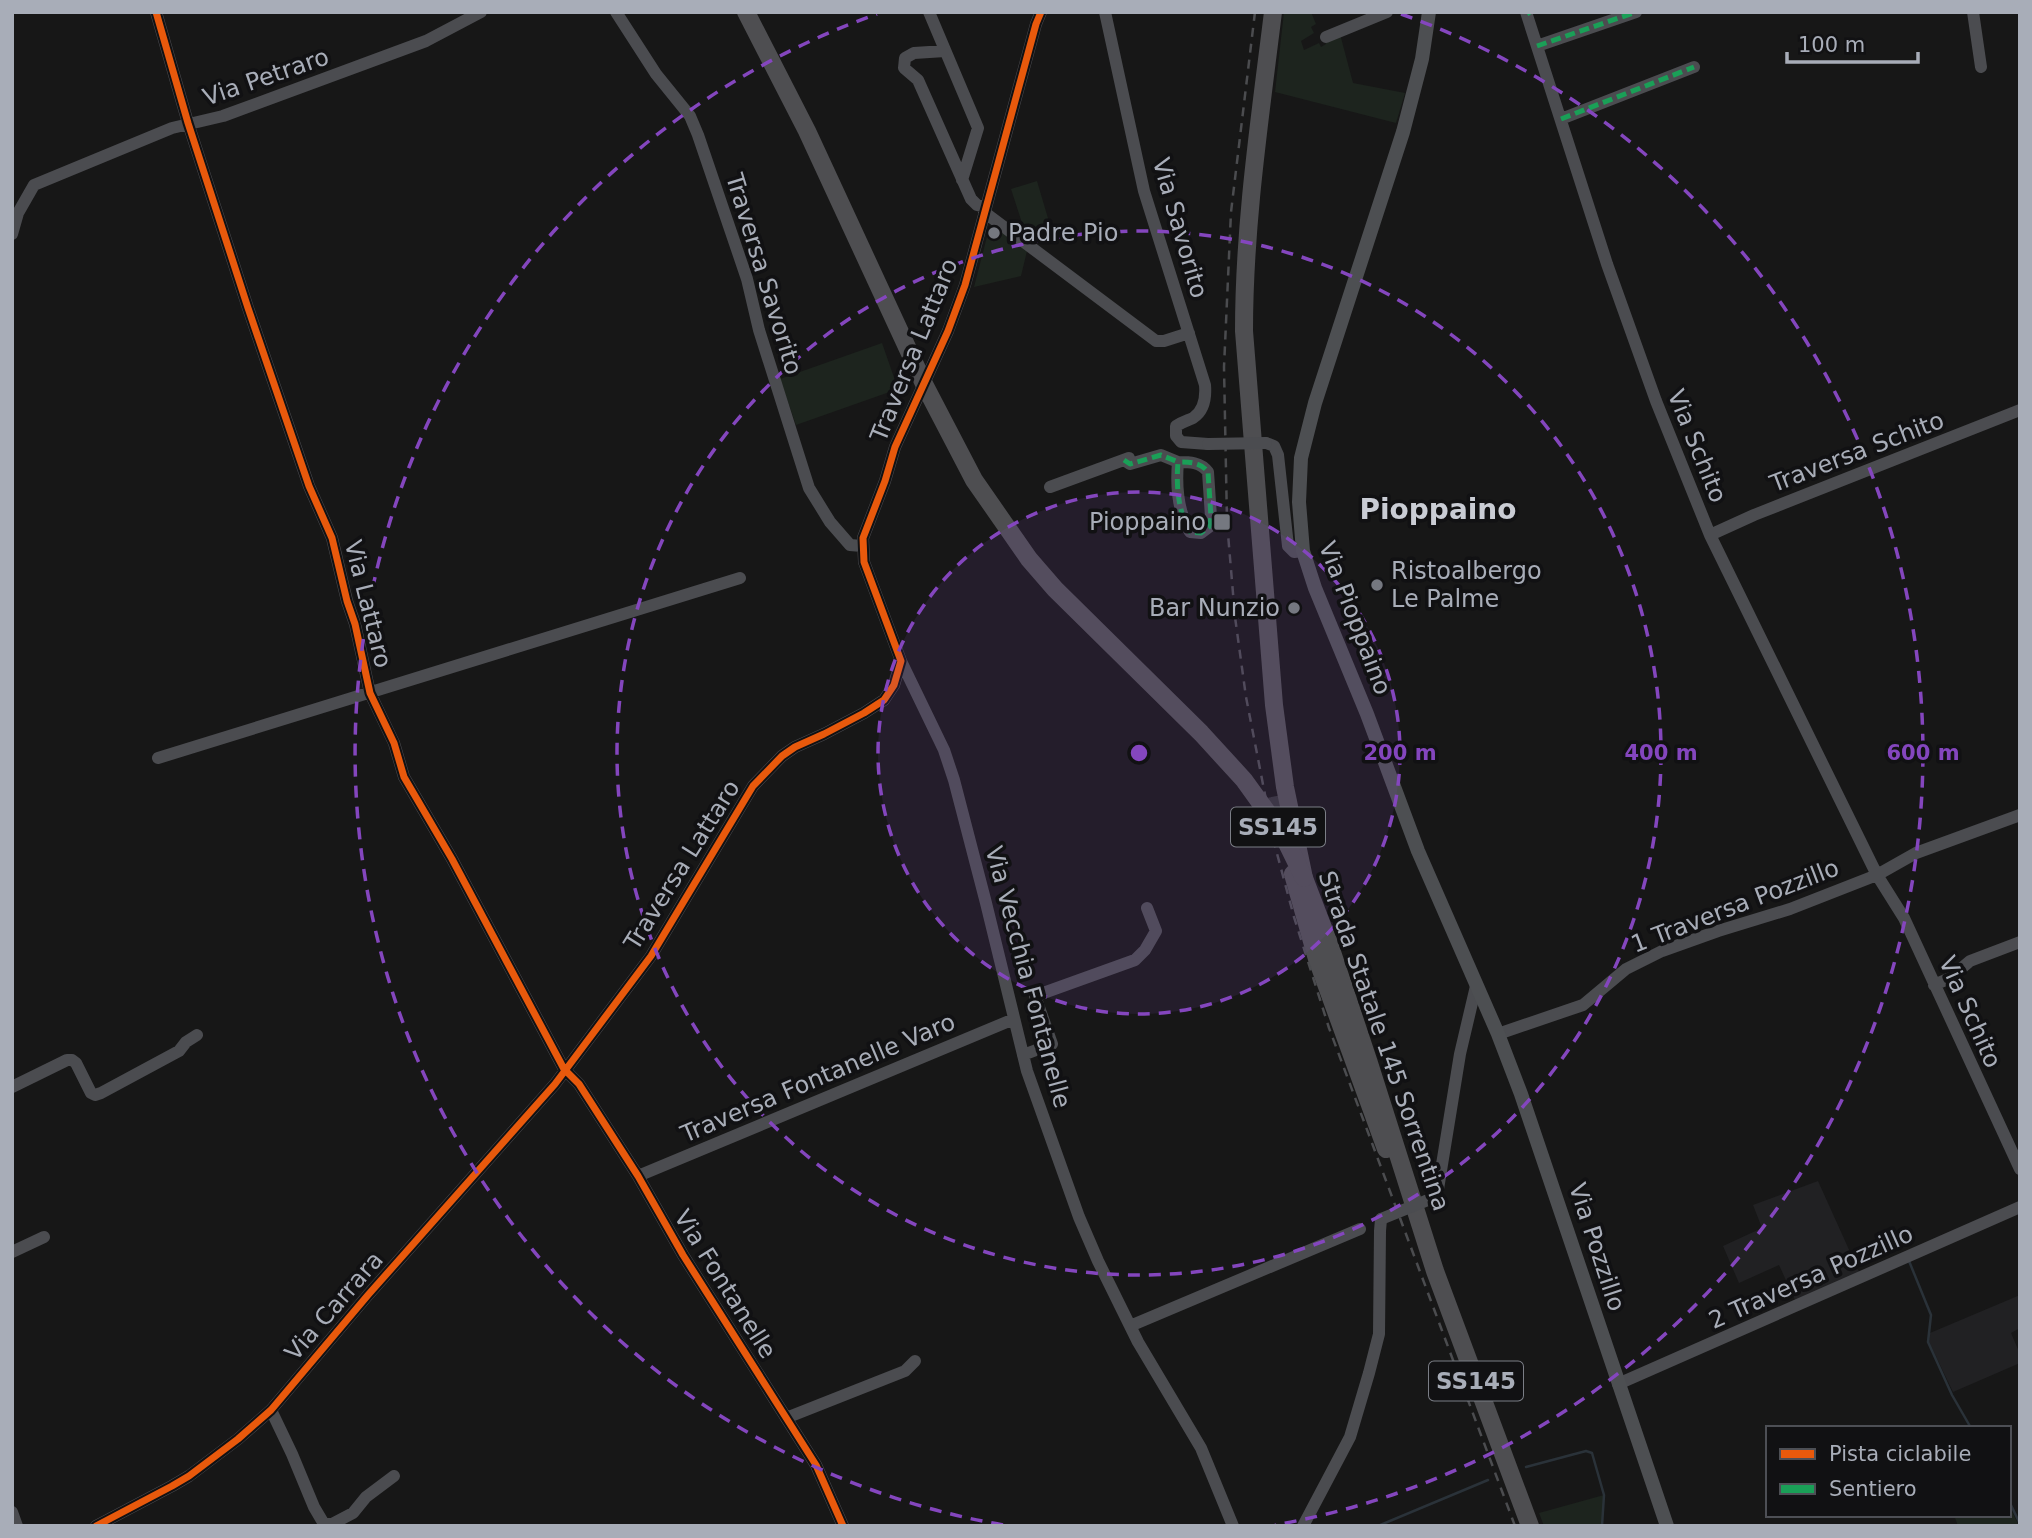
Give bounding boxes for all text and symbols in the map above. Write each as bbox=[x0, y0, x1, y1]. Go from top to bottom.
scale bar bbox=[1787, 21, 1918, 65]
text: 100 m bbox=[1798, 33, 1865, 57]
street label: Via Petraro bbox=[199, 42, 333, 112]
street label: Via Savorito bbox=[1147, 155, 1213, 301]
street label: Traversa Savorito bbox=[720, 169, 808, 378]
place label: Padre Pio bbox=[1008, 219, 1118, 247]
marker: Padre Pio bbox=[986, 225, 1002, 241]
street label: Traversa Lattaro bbox=[864, 254, 964, 447]
street label: Via Schito bbox=[1662, 385, 1732, 507]
street label: Traversa Schito bbox=[1765, 406, 1948, 498]
district label: Pioppaino bbox=[1359, 493, 1517, 526]
place label: Pioppaino bbox=[1089, 508, 1206, 536]
marker: Pioppaino bbox=[1212, 512, 1232, 532]
street label: Via Lattaro bbox=[339, 537, 397, 671]
street label: Via Pioppaino bbox=[1313, 537, 1397, 699]
place label: Ristoalbergo Le Palme bbox=[1391, 557, 1542, 613]
marker: Ristoalbergo Le Palme bbox=[1369, 577, 1385, 593]
place label: Bar Nunzio bbox=[1149, 594, 1280, 622]
marker: Bar Nunzio bbox=[1286, 600, 1302, 616]
centre of rings bbox=[1127, 741, 1151, 765]
text: 200 m bbox=[1363, 741, 1437, 765]
text: 400 m bbox=[1624, 741, 1698, 765]
text: 600 m bbox=[1886, 741, 1960, 765]
street label: Traversa Lattaro bbox=[618, 775, 746, 956]
road number: SS145 bbox=[1231, 807, 1325, 846]
street label: Via Vecchia Fontanelle bbox=[980, 843, 1076, 1111]
street label: 1 Traversa Pozzillo bbox=[1627, 853, 1843, 959]
street label: Strada Statale 145 Sorrentina bbox=[1313, 867, 1455, 1215]
street label: Via Schito bbox=[1933, 952, 2007, 1072]
street label: Traversa Fontanelle Varo bbox=[676, 1007, 959, 1149]
street label: Via Pozzillo bbox=[1563, 1179, 1631, 1315]
street label: Via Fontanelle bbox=[668, 1205, 782, 1363]
street label: 2 Traversa Pozzillo bbox=[1705, 1219, 1917, 1335]
street label: Via Carrara bbox=[279, 1246, 389, 1366]
road number: SS145 bbox=[1429, 1362, 1523, 1400]
legend bbox=[1766, 1426, 2011, 1517]
text: Pista ciclabile bbox=[1829, 1442, 1971, 1466]
text: Sentiero bbox=[1829, 1477, 1917, 1501]

